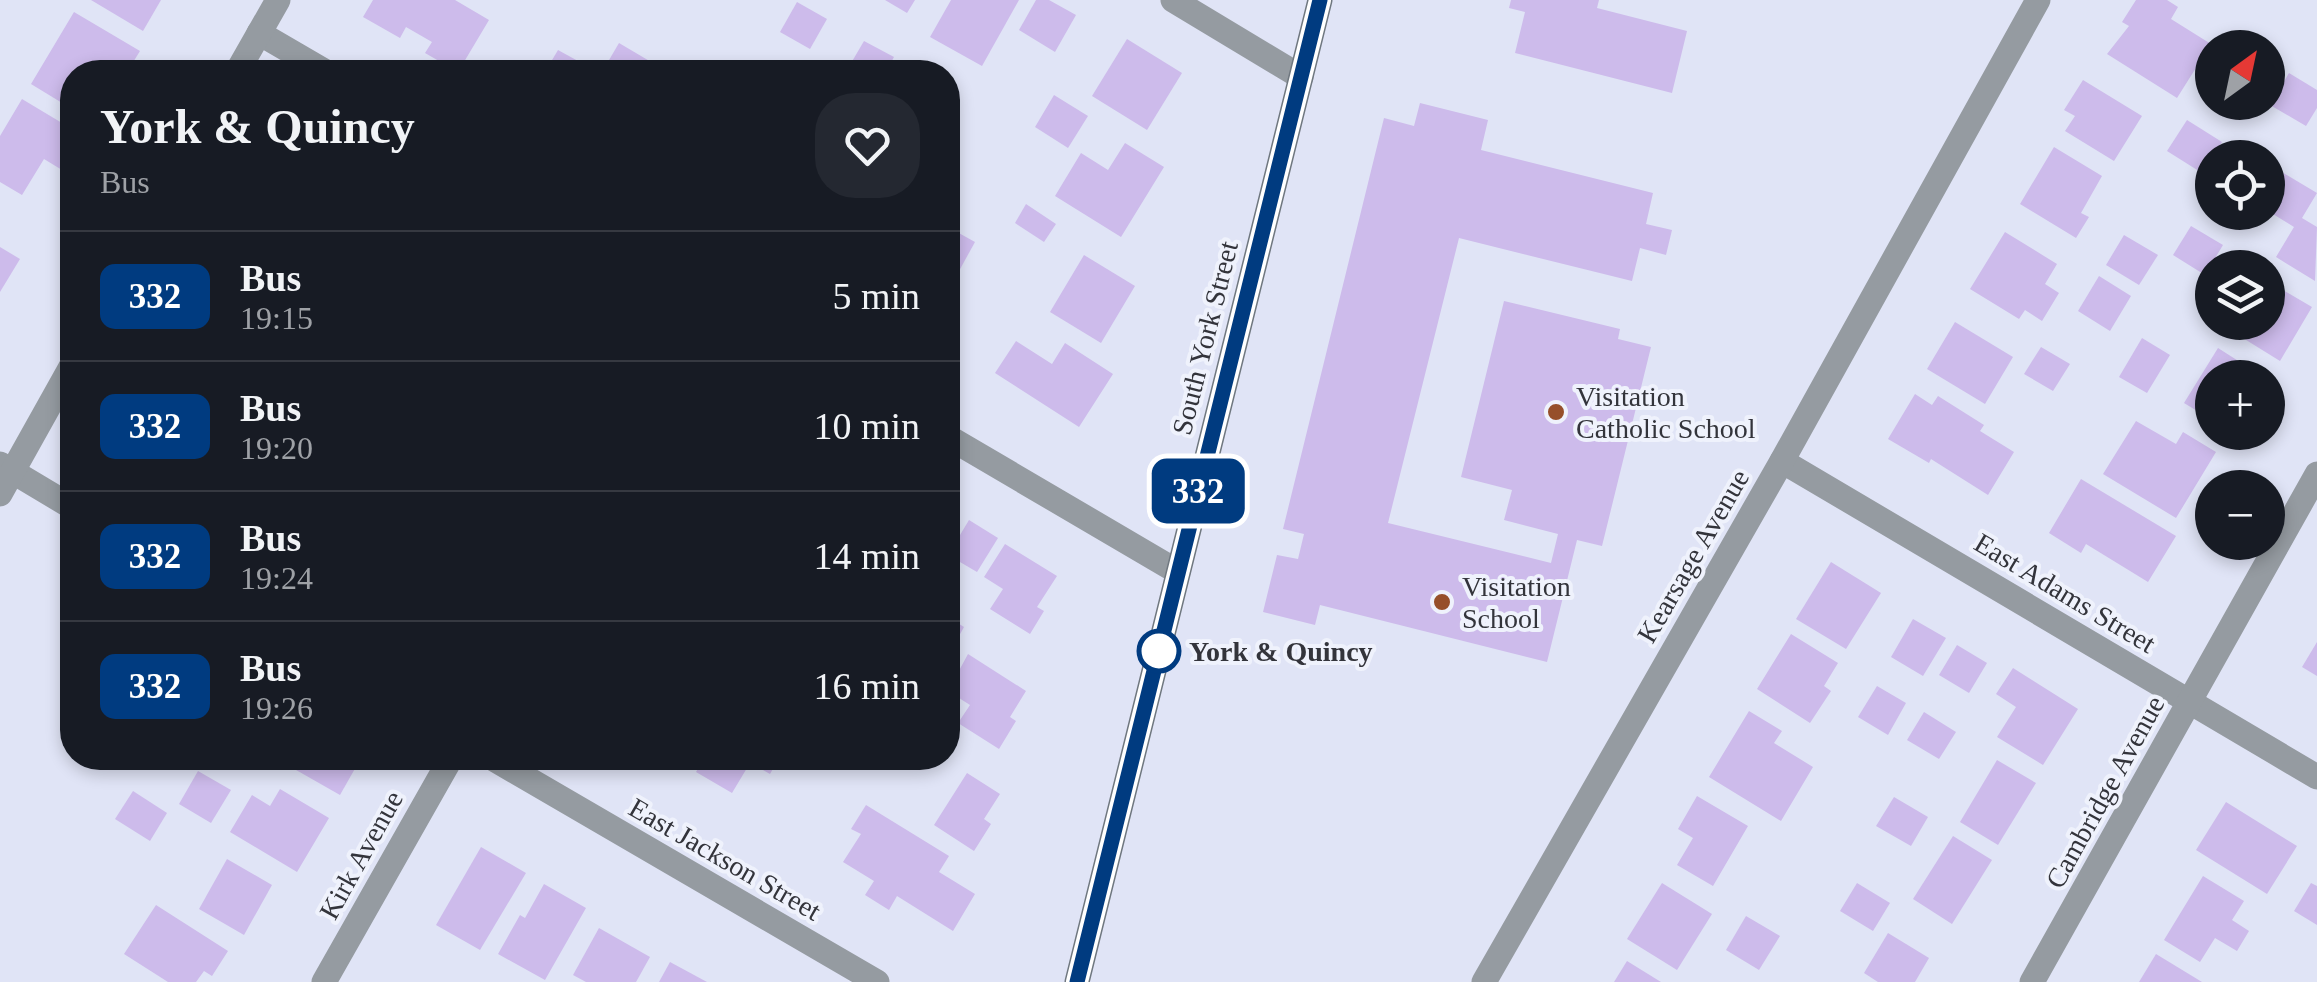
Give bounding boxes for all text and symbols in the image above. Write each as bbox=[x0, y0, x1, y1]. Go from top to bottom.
north arrow bbox=[2195, 30, 2285, 120]
map controls bbox=[2195, 30, 2285, 560]
button: heart bbox=[815, 93, 920, 198]
text: York & Quincy bbox=[100, 100, 415, 153]
button: locate bbox=[2195, 140, 2285, 230]
text: Bus bbox=[100, 164, 150, 200]
street label: South York Street bbox=[1166, 238, 1244, 438]
button: layers bbox=[2195, 250, 2285, 340]
text: Bus bbox=[240, 257, 301, 299]
text: 5 min bbox=[832, 275, 920, 317]
text: 332 bbox=[129, 277, 181, 316]
text: 19:15 bbox=[240, 300, 313, 336]
button: + bbox=[2195, 360, 2285, 450]
place label: Visitation Catholic School bbox=[1576, 381, 1756, 444]
text: Bus bbox=[240, 387, 301, 429]
marker: Visitation Catholic School bbox=[1545, 401, 1567, 423]
text: 10 min bbox=[813, 405, 920, 447]
text: 332 bbox=[129, 407, 181, 446]
text: 19:20 bbox=[240, 430, 313, 466]
line badge: 332 bbox=[1140, 458, 1256, 524]
street label: Kearsage Avenue bbox=[1631, 464, 1755, 648]
button: − bbox=[2195, 470, 2285, 560]
text: 332 bbox=[1172, 472, 1224, 511]
text: Bus bbox=[240, 517, 301, 559]
street label: East Adams Street bbox=[1969, 527, 2161, 659]
text: 14 min bbox=[813, 535, 920, 577]
text: 332 bbox=[129, 537, 181, 576]
text: 19:24 bbox=[240, 560, 313, 596]
place label: Visitation School bbox=[1462, 571, 1571, 634]
marker: Visitation School bbox=[1431, 591, 1453, 613]
marker: York & Quincy bbox=[1138, 630, 1180, 672]
place label: York & Quincy bbox=[1189, 636, 1373, 667]
text: Bus bbox=[240, 647, 301, 689]
text: 16 min bbox=[813, 665, 920, 707]
text: 332 bbox=[129, 667, 181, 706]
text: 19:26 bbox=[240, 690, 313, 726]
street label: Cambridge Avenue bbox=[2039, 691, 2171, 893]
street label: Kirk Avenue bbox=[313, 785, 409, 925]
street label: East Jackson Street bbox=[624, 792, 827, 927]

